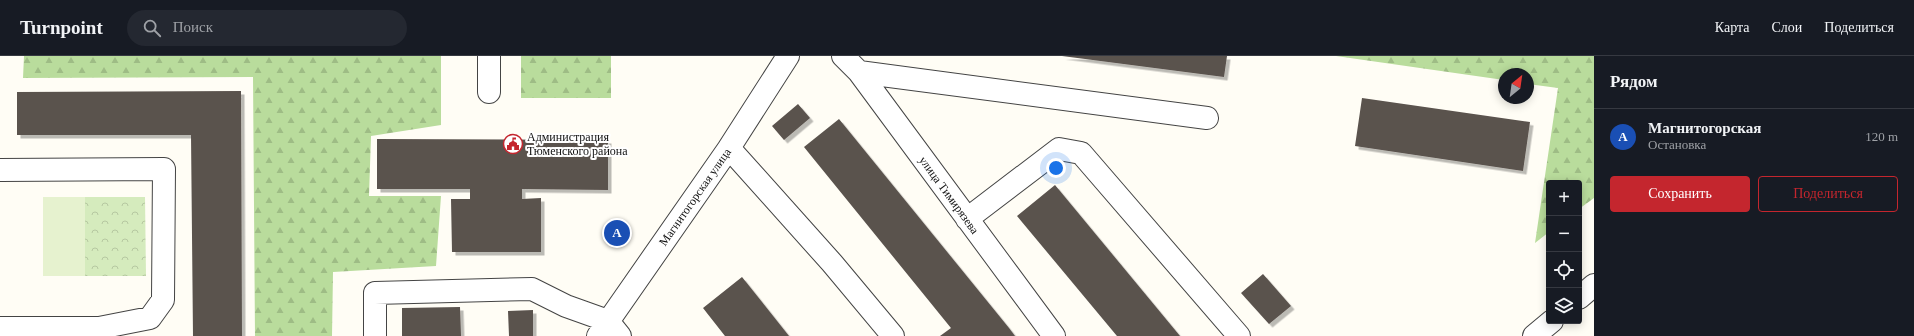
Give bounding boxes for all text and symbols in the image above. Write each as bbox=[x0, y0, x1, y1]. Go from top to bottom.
search box bbox=[127, 10, 407, 46]
text: Turnpoint bbox=[20, 17, 103, 38]
icon: search bbox=[141, 17, 163, 39]
text: Поиск bbox=[173, 19, 213, 35]
text: Карта bbox=[1715, 20, 1749, 35]
text: Слои bbox=[1771, 20, 1802, 35]
text: Поделиться bbox=[1824, 20, 1894, 35]
north arrow bbox=[1498, 68, 1534, 104]
text: Рядом bbox=[1610, 72, 1658, 91]
text: Магнитогорская bbox=[1648, 120, 1761, 136]
text: A bbox=[1618, 129, 1628, 144]
text: 120 m bbox=[1865, 129, 1898, 144]
place label: Администрация Тюменского района bbox=[527, 130, 628, 158]
public building icon: Администрация Тюменского района bbox=[502, 133, 524, 155]
text: Остановка bbox=[1648, 137, 1706, 152]
street label: Магнитогорская улица bbox=[656, 145, 734, 248]
street label: улица Тимирязева bbox=[916, 153, 982, 237]
your location bbox=[1046, 158, 1066, 178]
button: Сохранить bbox=[1610, 176, 1750, 212]
button: Поделиться bbox=[1758, 176, 1898, 212]
map controls bbox=[1546, 180, 1582, 324]
button: + bbox=[1546, 180, 1582, 216]
button: − bbox=[1546, 216, 1582, 252]
pin: A bbox=[604, 218, 630, 248]
button: locate bbox=[1546, 252, 1582, 288]
button: layers bbox=[1546, 288, 1582, 324]

